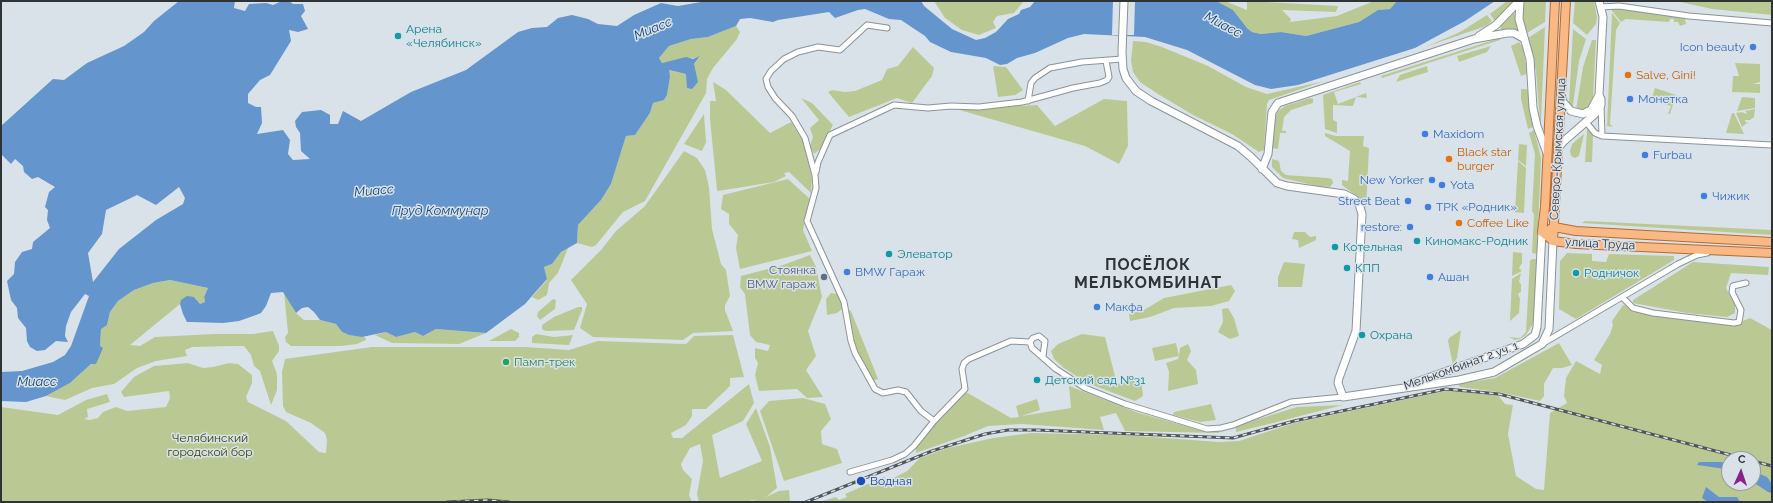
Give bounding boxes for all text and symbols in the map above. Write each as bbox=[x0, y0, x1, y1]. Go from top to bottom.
water label: Миасс bbox=[1202, 9, 1244, 41]
water label: Миасс bbox=[632, 14, 674, 44]
place label: Арена «Челябинск» bbox=[406, 22, 482, 50]
marker: Арена «Челябинск» bbox=[393, 31, 403, 41]
place label: Icon beauty bbox=[1680, 40, 1745, 54]
marker: Icon beauty bbox=[1748, 42, 1758, 52]
place label: Salve, Gini! bbox=[1636, 68, 1696, 82]
marker: Salve, Gini! bbox=[1623, 70, 1633, 80]
street label: Северо-Крымская улица bbox=[1547, 77, 1569, 221]
place label: Монетка bbox=[1638, 92, 1688, 106]
marker: Монетка bbox=[1625, 94, 1635, 104]
place label: Maxidom bbox=[1433, 127, 1484, 141]
marker: Maxidom bbox=[1420, 129, 1430, 139]
place label: Black star burger bbox=[1457, 145, 1511, 173]
place label: Furbau bbox=[1653, 148, 1692, 162]
marker: Furbau bbox=[1640, 150, 1650, 160]
marker: Black star burger bbox=[1444, 154, 1454, 164]
place label: New Yorker bbox=[1360, 173, 1424, 187]
marker: New Yorker bbox=[1427, 175, 1437, 185]
place label: Yota bbox=[1450, 178, 1474, 192]
marker: Yota bbox=[1437, 180, 1447, 190]
water label: Миасс bbox=[354, 181, 394, 201]
place label: Чижик bbox=[1712, 189, 1750, 203]
marker: Чижик bbox=[1699, 191, 1709, 201]
place label: Street Beat bbox=[1338, 194, 1400, 208]
marker: Street Beat bbox=[1403, 196, 1413, 206]
place label: ТРК «Родник» bbox=[1436, 200, 1517, 214]
marker: ТРК «Родник» bbox=[1423, 202, 1433, 212]
water label: Пруд Коммунар bbox=[392, 203, 488, 219]
place label: Coffee Like bbox=[1467, 216, 1529, 230]
marker: Coffee Like bbox=[1454, 218, 1464, 228]
place label: restore: bbox=[1361, 220, 1402, 234]
marker: restore: bbox=[1405, 222, 1415, 232]
place label: Киномакс-Родник bbox=[1425, 234, 1528, 248]
street label: улица Труда bbox=[1564, 235, 1636, 253]
marker: Киномакс-Родник bbox=[1412, 236, 1422, 246]
place label: Котельная bbox=[1343, 240, 1403, 254]
marker: Котельная bbox=[1330, 242, 1340, 252]
place label: Элеватор bbox=[897, 247, 953, 261]
marker: Элеватор bbox=[884, 249, 894, 259]
district label: ПОСЁЛОК МЕЛЬКОМБИНАТ bbox=[1074, 255, 1222, 293]
place label: КПП bbox=[1355, 261, 1380, 275]
place label: Стоянка BMW гараж bbox=[747, 263, 816, 291]
marker: КПП bbox=[1342, 263, 1352, 273]
place label: BMW Гараж bbox=[855, 265, 925, 279]
place label: Родничок bbox=[1584, 266, 1639, 280]
marker: BMW Гараж bbox=[842, 267, 852, 277]
marker: Родничок bbox=[1571, 268, 1581, 278]
place label: Ашан bbox=[1438, 270, 1469, 284]
marker: Стоянка BMW гараж bbox=[819, 272, 829, 282]
marker: Ашан bbox=[1425, 272, 1435, 282]
place label: Макфа bbox=[1105, 300, 1143, 314]
marker: Макфа bbox=[1092, 302, 1102, 312]
place label: Охрана bbox=[1370, 328, 1413, 342]
marker: Охрана bbox=[1357, 330, 1367, 340]
street label: Мелькомбинат 2 уч. 1 bbox=[1402, 339, 1520, 393]
place label: Памп-трек bbox=[514, 355, 575, 369]
marker: Памп-трек bbox=[501, 357, 511, 367]
place label: Детский сад №31 bbox=[1045, 373, 1145, 387]
water label: Миасс bbox=[17, 374, 57, 390]
marker: Детский сад №31 bbox=[1032, 375, 1042, 385]
park label: Челябинский городской бор bbox=[167, 431, 253, 459]
north arrow bbox=[1721, 451, 1761, 491]
text: С bbox=[1737, 453, 1746, 466]
place label: Водная bbox=[870, 474, 912, 488]
marker: Водная bbox=[855, 475, 867, 487]

